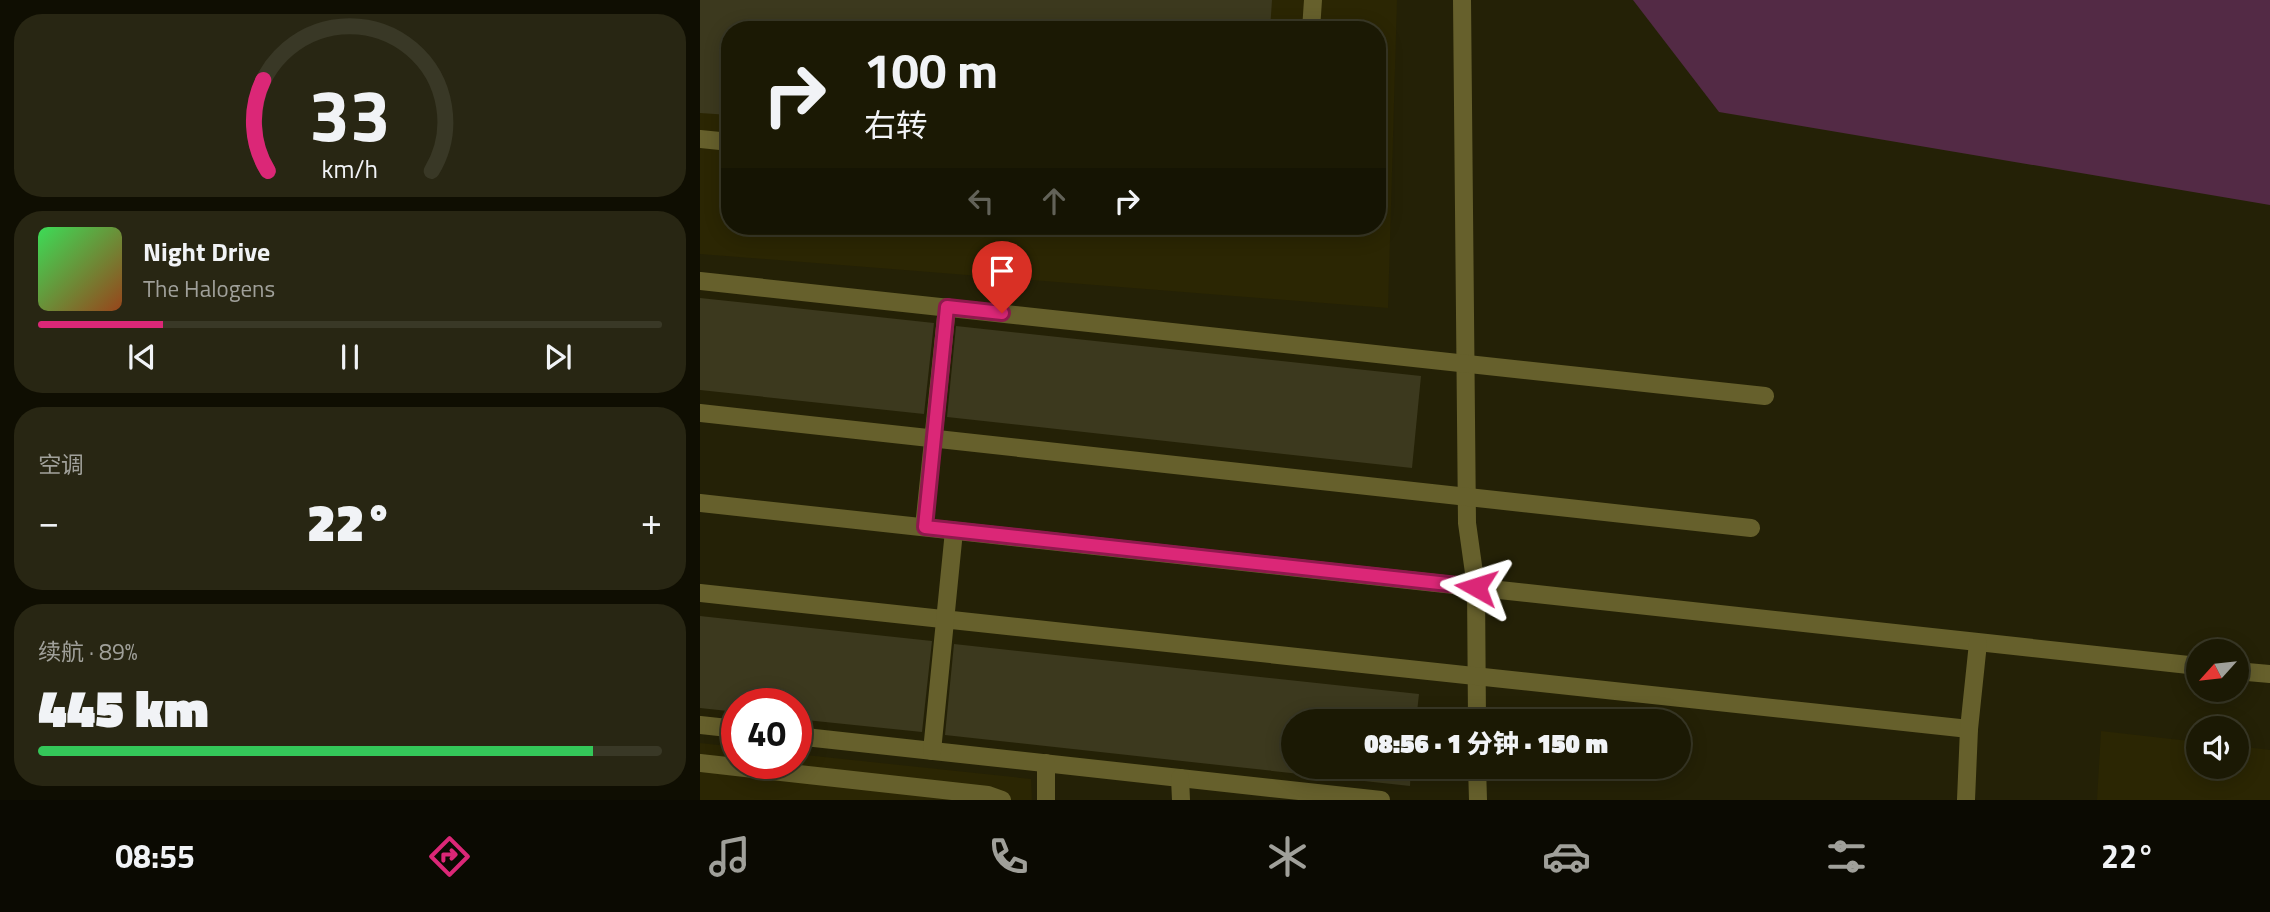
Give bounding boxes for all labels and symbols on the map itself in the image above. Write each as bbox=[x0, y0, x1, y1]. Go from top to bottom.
pin bbox=[972, 241, 1032, 313]
position arrow bbox=[1439, 550, 1513, 624]
north arrow bbox=[2186, 639, 2249, 702]
speed limit sign: 40 bbox=[721, 688, 812, 779]

